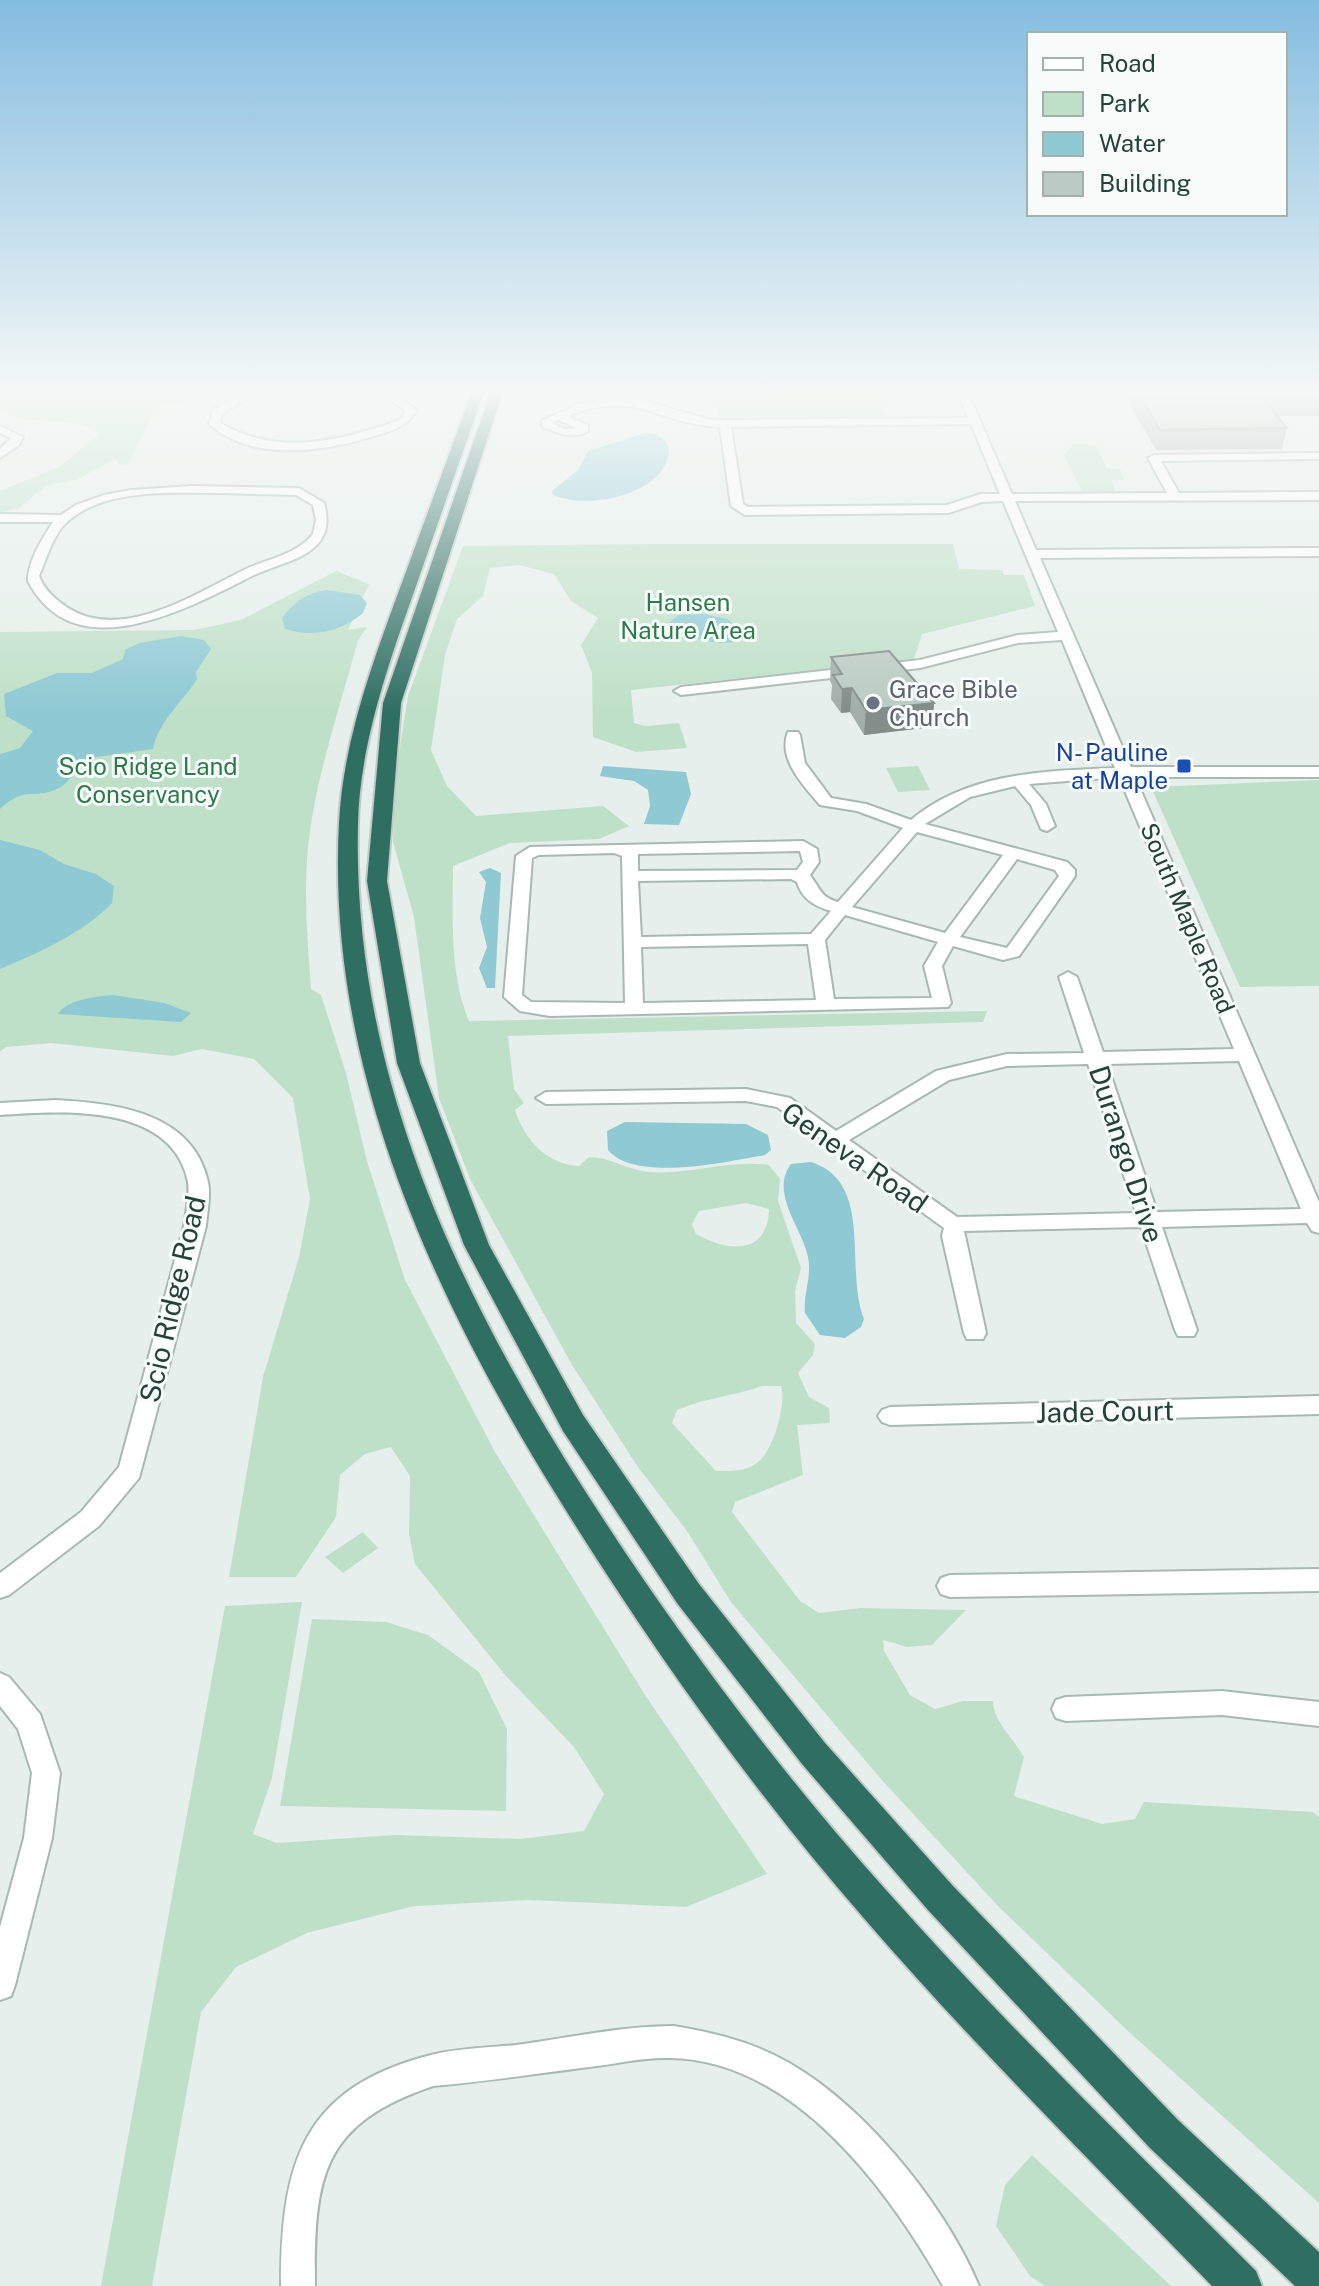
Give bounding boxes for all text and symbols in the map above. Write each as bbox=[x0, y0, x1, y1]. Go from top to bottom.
legend bbox=[1027, 32, 1287, 216]
text: Road bbox=[1099, 49, 1156, 77]
text: Park bbox=[1099, 89, 1150, 117]
text: Water bbox=[1099, 129, 1166, 157]
text: Building bbox=[1099, 169, 1191, 197]
park label: Hansen Nature Area bbox=[620, 588, 756, 644]
place label: Grace Bible Church bbox=[889, 675, 1018, 731]
marker: Grace Bible Church bbox=[864, 694, 882, 712]
place label: N- Pauline at Maple bbox=[1056, 738, 1168, 794]
park label: Scio Ridge Land Conservancy bbox=[58, 752, 238, 808]
marker: N- Pauline at Maple bbox=[1175, 757, 1193, 775]
street label: South Maple Road bbox=[1135, 819, 1241, 1017]
street label: Durango Drive bbox=[1083, 1061, 1171, 1247]
street label: Geneva Road bbox=[776, 1095, 934, 1219]
street label: Scio Ridge Road bbox=[132, 1192, 212, 1406]
street label: Jade Court bbox=[1036, 1393, 1174, 1429]

